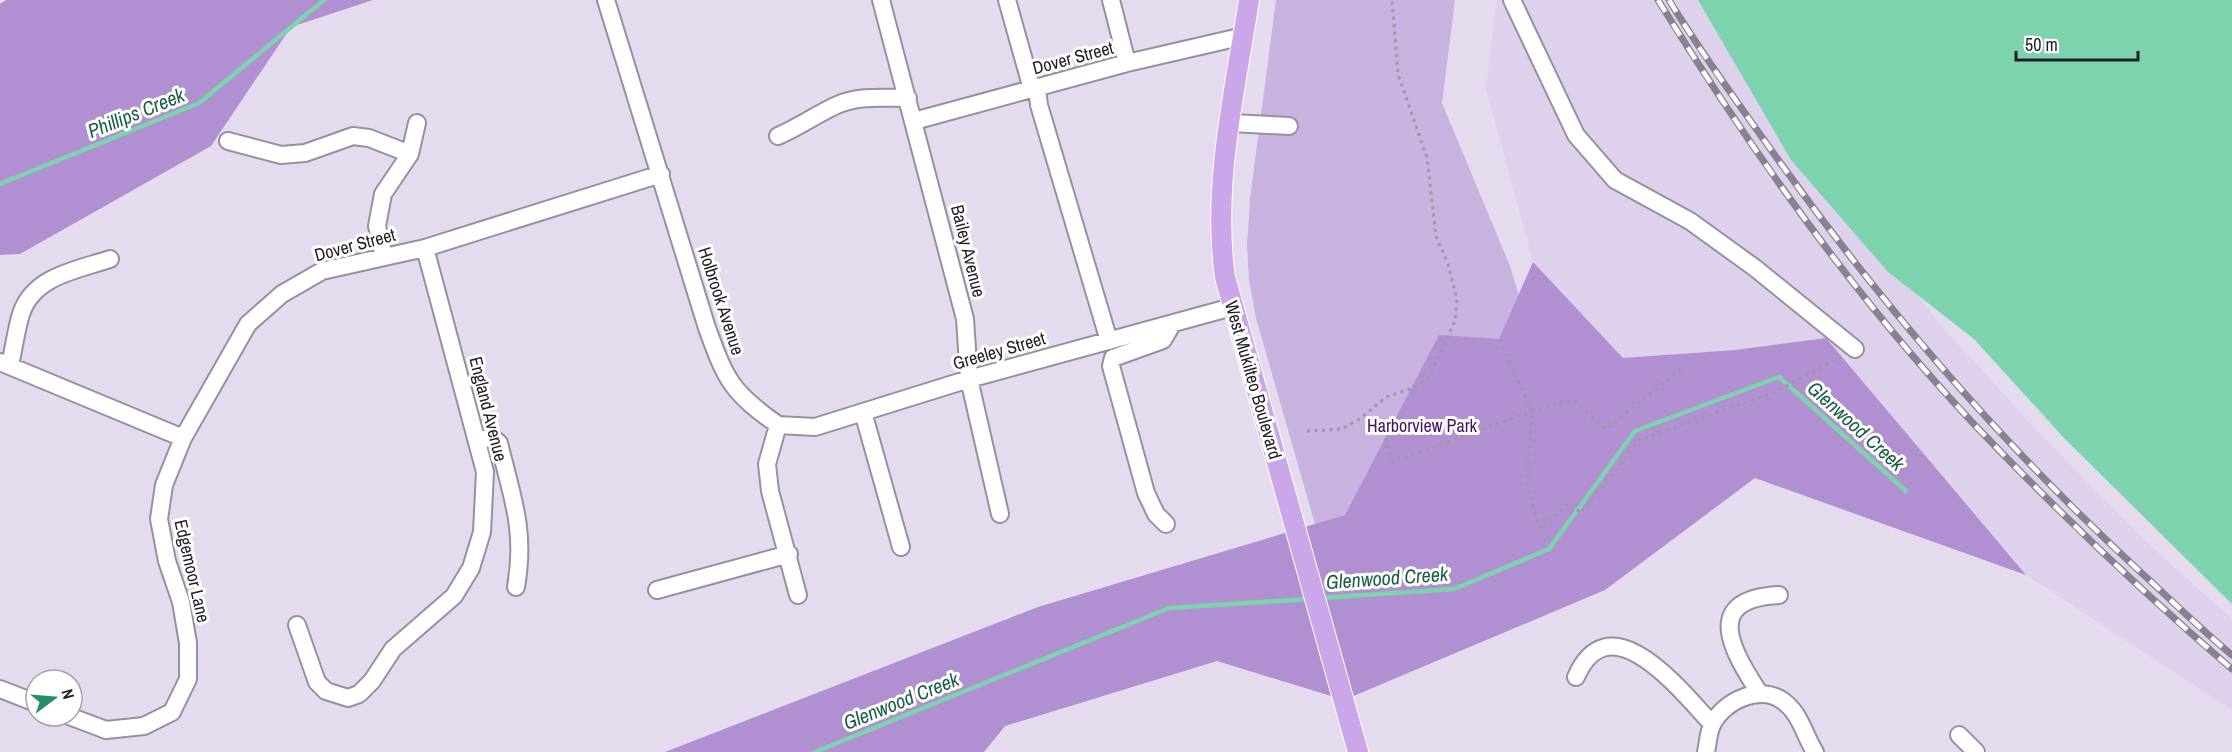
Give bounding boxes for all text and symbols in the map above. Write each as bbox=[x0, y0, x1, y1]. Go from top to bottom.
scale bar bbox=[2016, 24, 2138, 62]
text: 50 m bbox=[2025, 32, 2058, 57]
street label: Dover Street bbox=[1030, 35, 1116, 80]
water label: Phillips Creek bbox=[83, 81, 189, 144]
street label: Bailey Avenue bbox=[945, 202, 992, 300]
street label: Dover Street bbox=[312, 222, 398, 267]
street label: Holbrook Avenue bbox=[692, 244, 751, 358]
street label: West Mukilteo Boulevard bbox=[1219, 298, 1288, 462]
street label: Greeley Street bbox=[950, 325, 1048, 376]
street label: England Avenue bbox=[463, 354, 514, 464]
water label: Glenwood Creek bbox=[1802, 375, 1911, 477]
park label: Harborview Park bbox=[1367, 413, 1478, 438]
street label: Edgemoor Lane bbox=[168, 517, 216, 625]
water label: Glenwood Creek bbox=[1325, 560, 1450, 595]
water label: Glenwood Creek bbox=[839, 665, 963, 736]
north arrow bbox=[24, 668, 84, 728]
text: N bbox=[57, 686, 80, 701]

